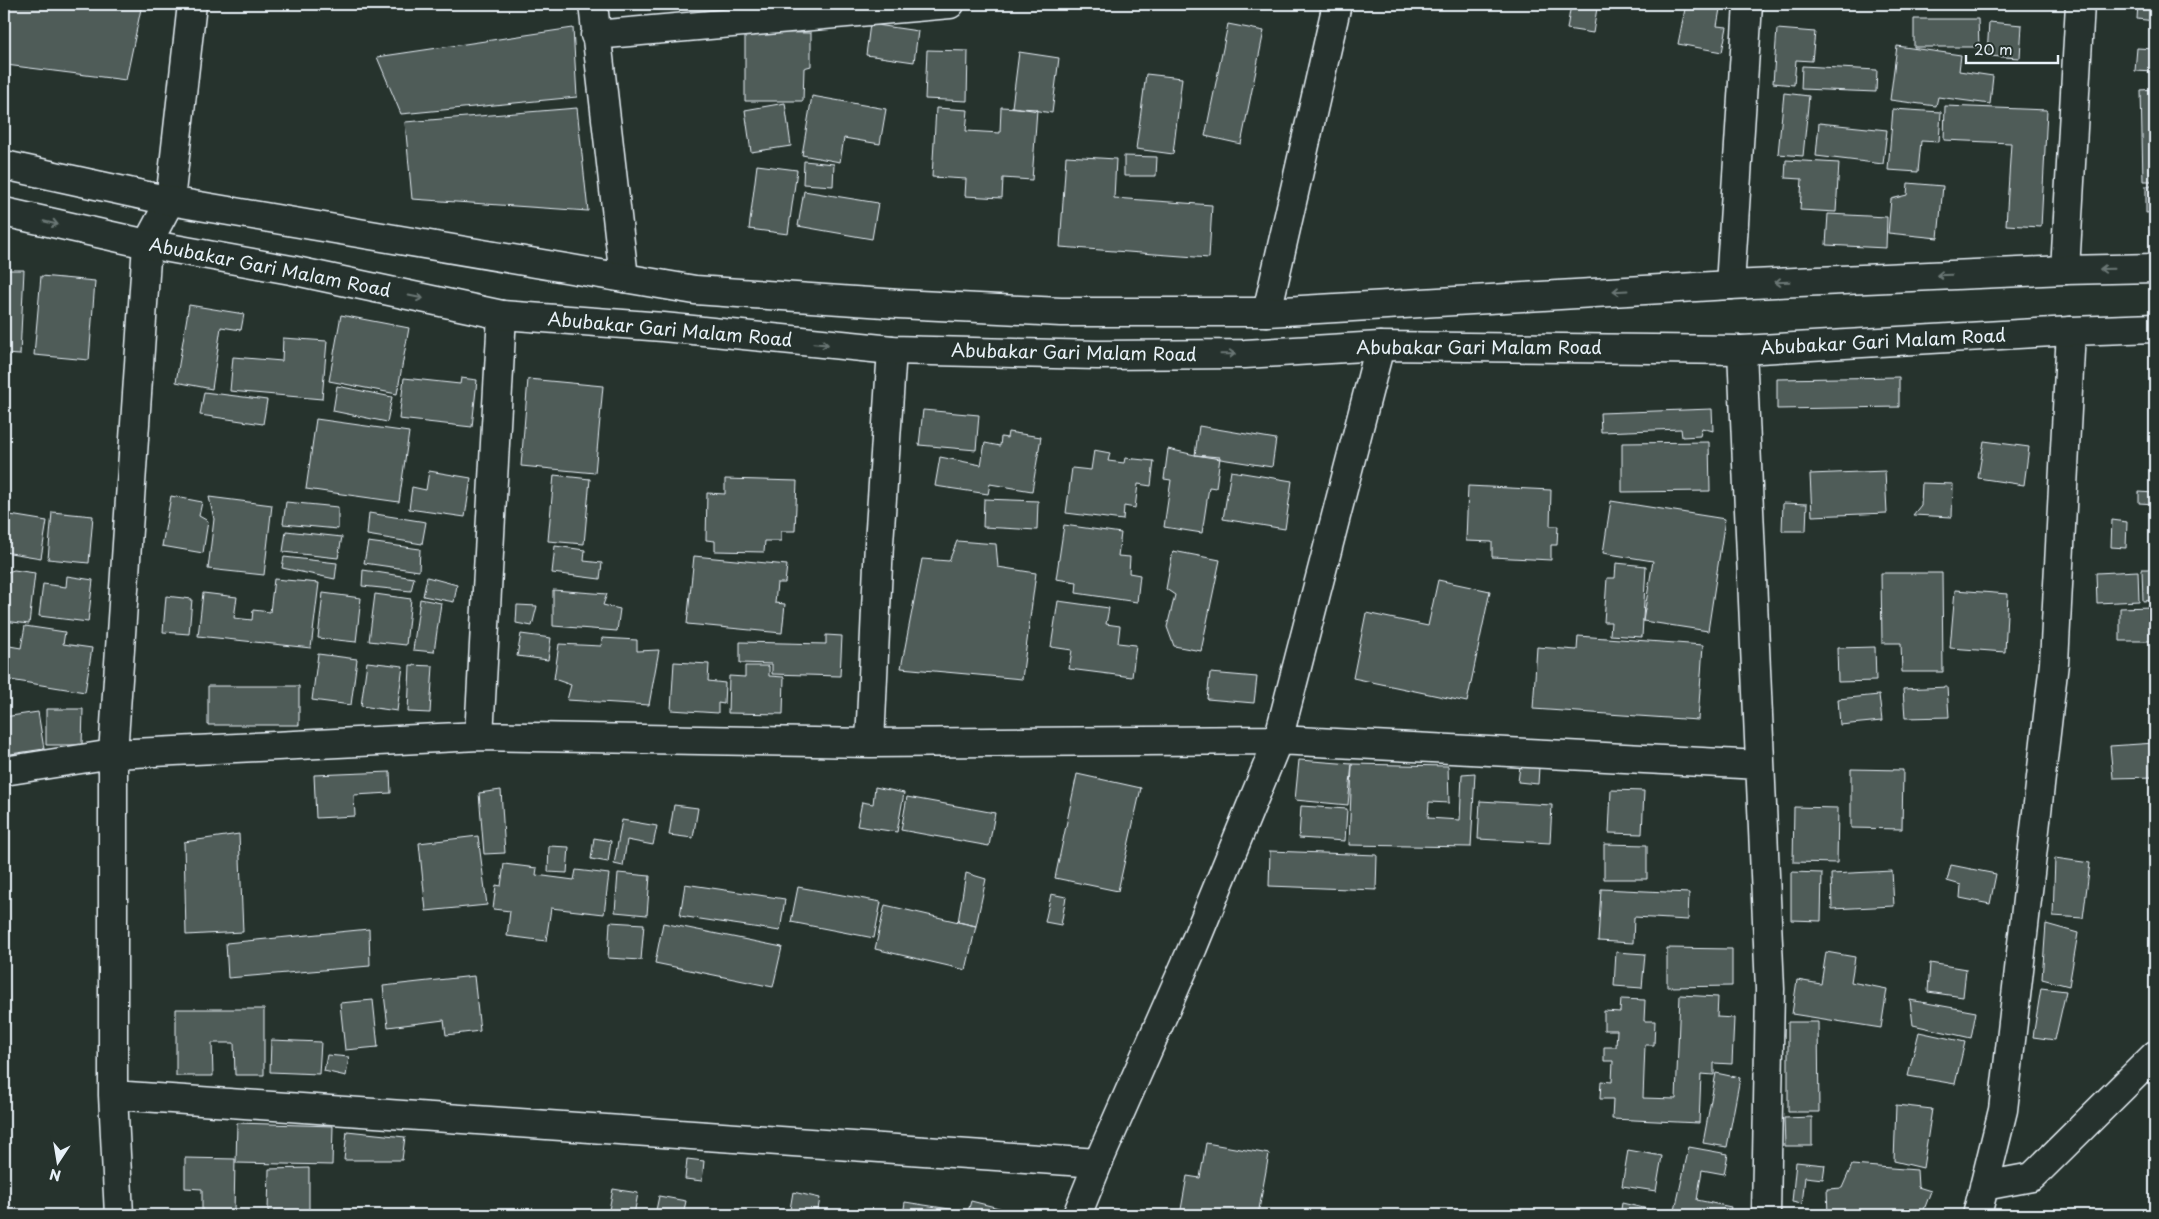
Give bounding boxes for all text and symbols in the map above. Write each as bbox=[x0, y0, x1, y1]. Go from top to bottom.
scale bar bbox=[1966, 32, 2059, 64]
text: 20 m bbox=[1974, 37, 2013, 60]
one-way arrow bbox=[43, 219, 59, 228]
street label: Abubakar Gari Malam Road bbox=[147, 230, 393, 303]
one-way arrow bbox=[2099, 264, 2115, 274]
one-way arrow bbox=[1936, 271, 1952, 280]
one-way arrow bbox=[1774, 278, 1790, 287]
one-way arrow bbox=[1612, 286, 1628, 295]
one-way arrow bbox=[408, 293, 424, 302]
street label: Abubakar Gari Malam Road bbox=[547, 304, 794, 353]
street label: Abubakar Gari Malam Road bbox=[1760, 321, 2006, 360]
street label: Abubakar Gari Malam Road bbox=[1356, 333, 1602, 360]
street label: Abubakar Gari Malam Road bbox=[951, 336, 1197, 367]
one-way arrow bbox=[812, 339, 828, 349]
one-way arrow bbox=[1219, 349, 1235, 359]
north arrow bbox=[32, 1136, 82, 1186]
text: N bbox=[48, 1164, 63, 1187]

